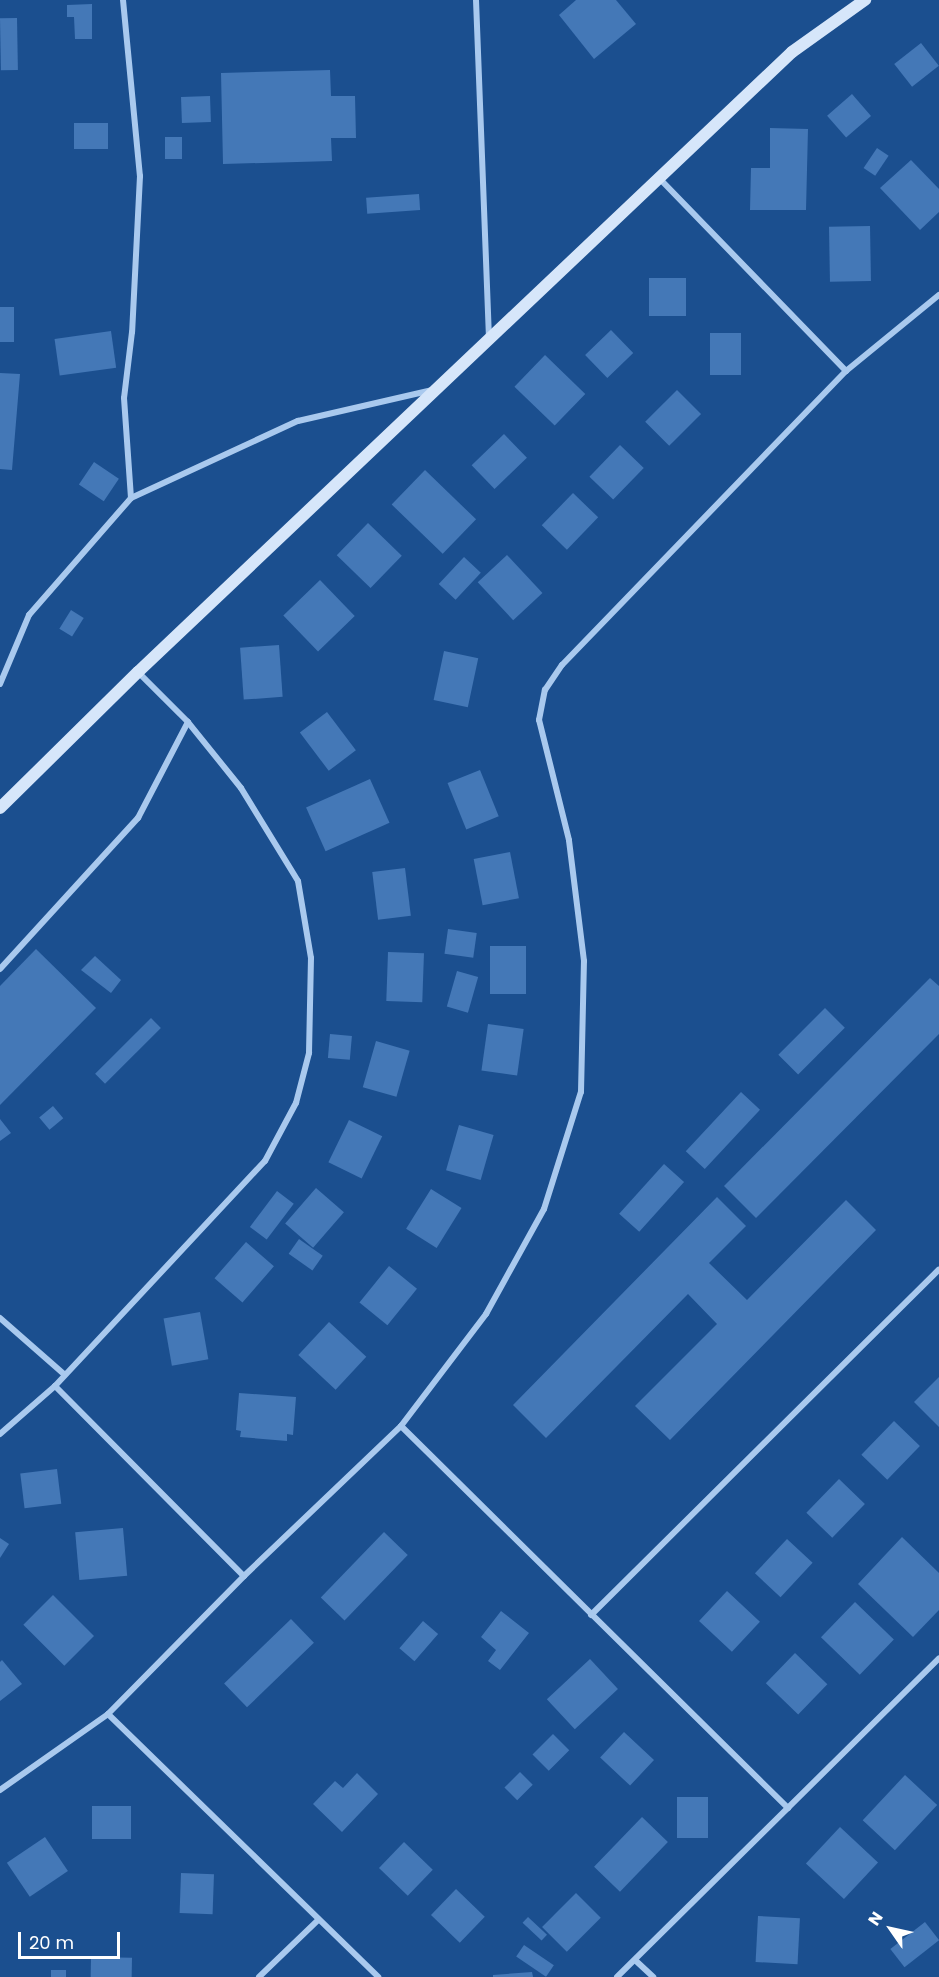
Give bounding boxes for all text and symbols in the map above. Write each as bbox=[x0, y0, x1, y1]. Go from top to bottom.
north arrow bbox=[861, 1899, 921, 1959]
text: N bbox=[863, 1907, 889, 1930]
scale bar bbox=[21, 1920, 123, 1958]
text: 20 m bbox=[29, 1930, 74, 1955]

